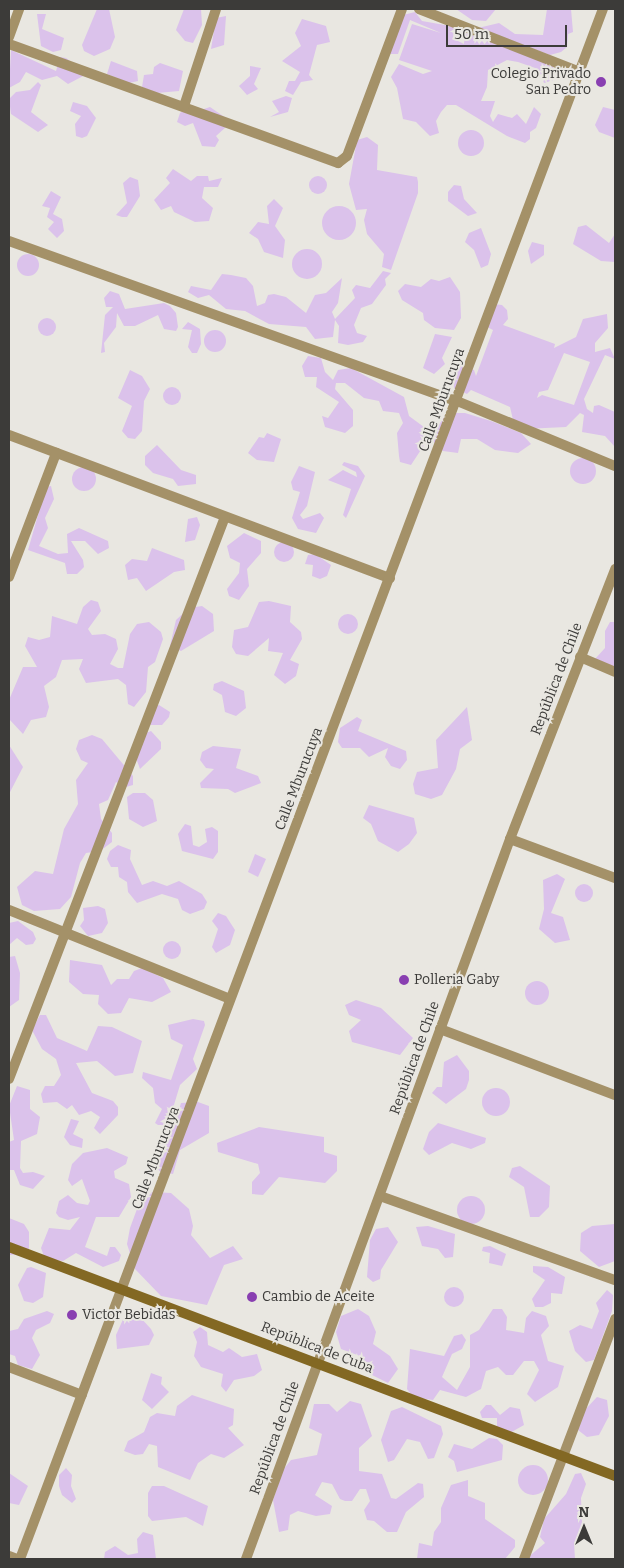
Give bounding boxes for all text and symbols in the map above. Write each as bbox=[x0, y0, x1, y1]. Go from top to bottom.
scale bar bbox=[449, 15, 570, 47]
text: 50 m bbox=[454, 25, 489, 43]
place label: Colegio Privado San Pedro bbox=[491, 66, 591, 98]
marker: Colegio Privado San Pedro bbox=[595, 76, 607, 88]
street label: Calle Mburucuya bbox=[415, 346, 469, 454]
street label: República de Chile bbox=[528, 620, 586, 738]
street label: Calle Mburucuya bbox=[272, 725, 326, 833]
place label: Polleria Gaby bbox=[414, 972, 499, 988]
marker: Polleria Gaby bbox=[398, 974, 410, 986]
street label: República de Chile bbox=[387, 999, 443, 1117]
street label: Calle Mburucuya bbox=[129, 1104, 183, 1212]
place label: Cambio de Aceite bbox=[262, 1289, 375, 1305]
marker: Cambio de Aceite bbox=[246, 1291, 258, 1303]
place label: Victor Bebidas bbox=[82, 1307, 175, 1323]
marker: Victor Bebidas bbox=[66, 1309, 78, 1321]
street label: República de Cuba bbox=[258, 1319, 376, 1377]
street label: República de Chile bbox=[247, 1379, 303, 1497]
north arrow bbox=[559, 1503, 609, 1553]
text: N bbox=[579, 1504, 589, 1521]

